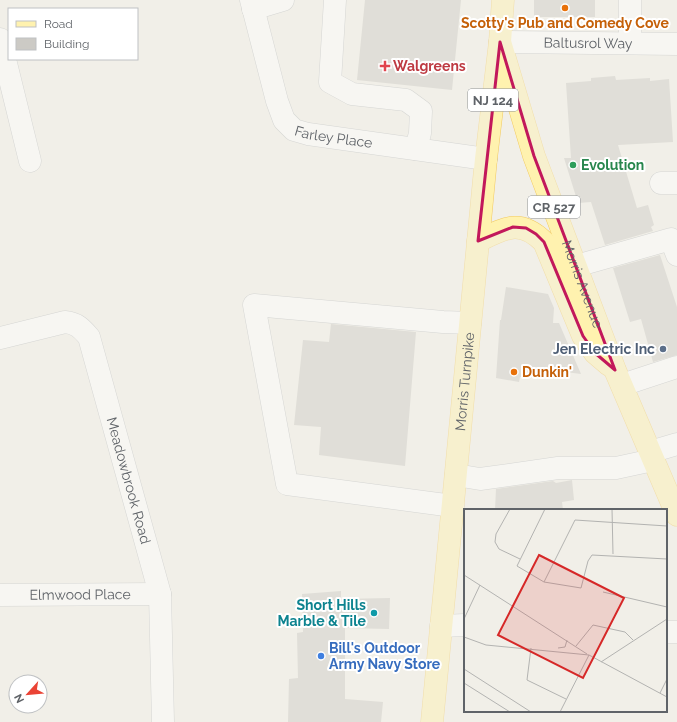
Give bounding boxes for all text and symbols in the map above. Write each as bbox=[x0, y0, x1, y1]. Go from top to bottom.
marker: Scotty's Pub and Comedy Cove bbox=[560, 3, 570, 13]
legend bbox=[8, 8, 138, 60]
place label: Scotty's Pub and Comedy Cove bbox=[461, 15, 670, 31]
text: Road bbox=[44, 17, 73, 31]
street label: Baltusrol Way bbox=[543, 34, 633, 52]
text: Building bbox=[44, 37, 90, 51]
place label: Walgreens bbox=[393, 58, 466, 74]
marker: Walgreens bbox=[380, 61, 390, 71]
road number: NJ 124 bbox=[468, 89, 518, 111]
street label: Farley Place bbox=[293, 123, 374, 151]
place label: Evolution bbox=[581, 157, 644, 173]
marker: Evolution bbox=[568, 160, 578, 170]
road number: CR 527 bbox=[528, 196, 580, 218]
street label: Morris Avenue bbox=[559, 238, 606, 330]
street label: Morris Turnpike bbox=[452, 331, 477, 432]
place label: Jen Electric Inc bbox=[553, 341, 655, 357]
marker: Jen Electric Inc bbox=[658, 344, 668, 354]
place label: Dunkin' bbox=[522, 364, 572, 380]
marker: Dunkin' bbox=[509, 367, 519, 377]
street label: Meadowbrook Road bbox=[104, 415, 154, 546]
inset map bbox=[464, 509, 667, 712]
street label: Elmwood Place bbox=[29, 586, 131, 603]
place label: Short Hills Marble & Tile bbox=[277, 597, 367, 629]
marker: Short Hills Marble & Tile bbox=[369, 608, 379, 618]
place label: Bill's Outdoor Army Navy Store bbox=[329, 640, 441, 672]
marker: Bill's Outdoor Army Navy Store bbox=[316, 651, 326, 661]
north arrow bbox=[8, 674, 48, 714]
text: N bbox=[12, 692, 27, 705]

